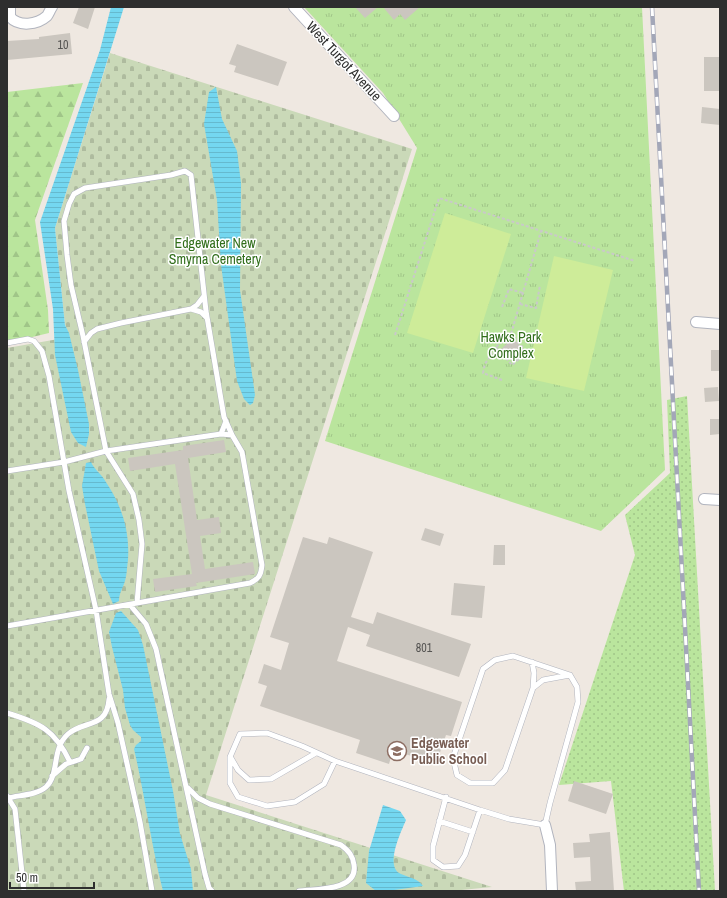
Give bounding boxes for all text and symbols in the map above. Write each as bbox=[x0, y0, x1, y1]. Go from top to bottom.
street label: West Turgot Avenue bbox=[302, 17, 386, 105]
house number: 10 bbox=[58, 37, 68, 53]
park label: Edgewater New Smyrna Cemetery bbox=[169, 234, 262, 268]
park label: Hawks Park Complex bbox=[480, 328, 542, 362]
house number: 801 bbox=[416, 640, 433, 656]
place label: Edgewater Public School bbox=[411, 734, 487, 768]
school or university icon: Edgewater Public School bbox=[386, 740, 408, 762]
scale bar bbox=[10, 864, 94, 890]
text: 50 m bbox=[16, 870, 38, 886]

